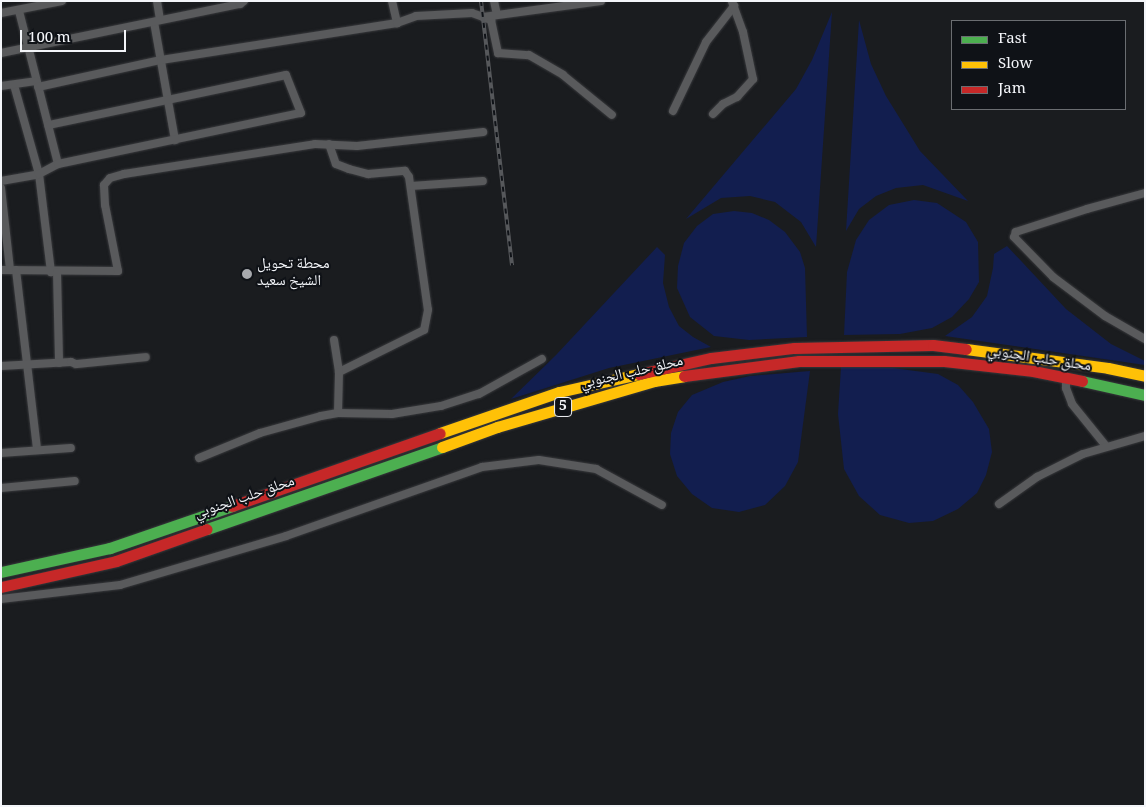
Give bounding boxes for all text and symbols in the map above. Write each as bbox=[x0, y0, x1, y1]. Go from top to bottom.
scale bar bbox=[22, 20, 129, 52]
legend bbox=[951, 20, 1126, 110]
text: 100 m bbox=[28, 26, 71, 52]
text: Fast bbox=[998, 27, 1027, 53]
text: Slow bbox=[998, 52, 1032, 78]
text: Jam bbox=[998, 77, 1026, 103]
place label: محطة تحويل الشيخ سعيد bbox=[257, 256, 330, 291]
marker: محطة تحويل الشيخ سعيد bbox=[241, 268, 253, 280]
street label: محلق حلب الجنوبي bbox=[986, 343, 1092, 377]
street label: محلق حلب الجنوبي bbox=[579, 353, 685, 395]
road number: 5 bbox=[553, 396, 573, 418]
street label: محلق حلب الجنوبي bbox=[193, 473, 297, 525]

